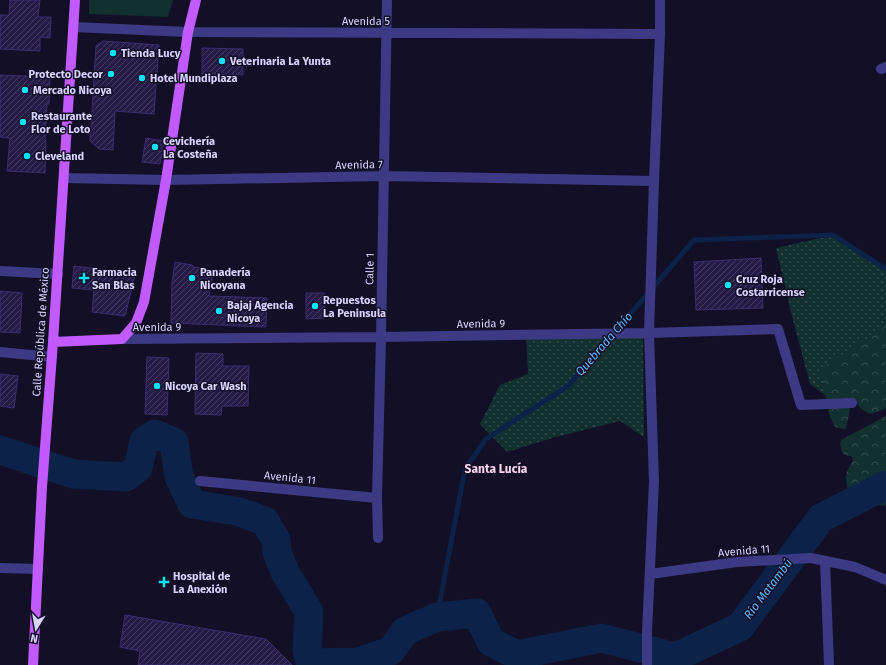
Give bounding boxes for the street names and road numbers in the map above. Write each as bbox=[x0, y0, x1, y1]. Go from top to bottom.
street label: Avenida 5 bbox=[342, 15, 391, 28]
street label: Avenida 7 bbox=[335, 158, 383, 172]
street label: Calle 1 bbox=[363, 253, 377, 285]
street label: Calle República de México bbox=[30, 267, 52, 397]
street label: Avenida 9 bbox=[457, 317, 506, 331]
street label: Avenida 9 bbox=[133, 321, 181, 334]
street label: Avenida 11 bbox=[263, 469, 317, 487]
street label: Avenida 11 bbox=[717, 542, 771, 560]

